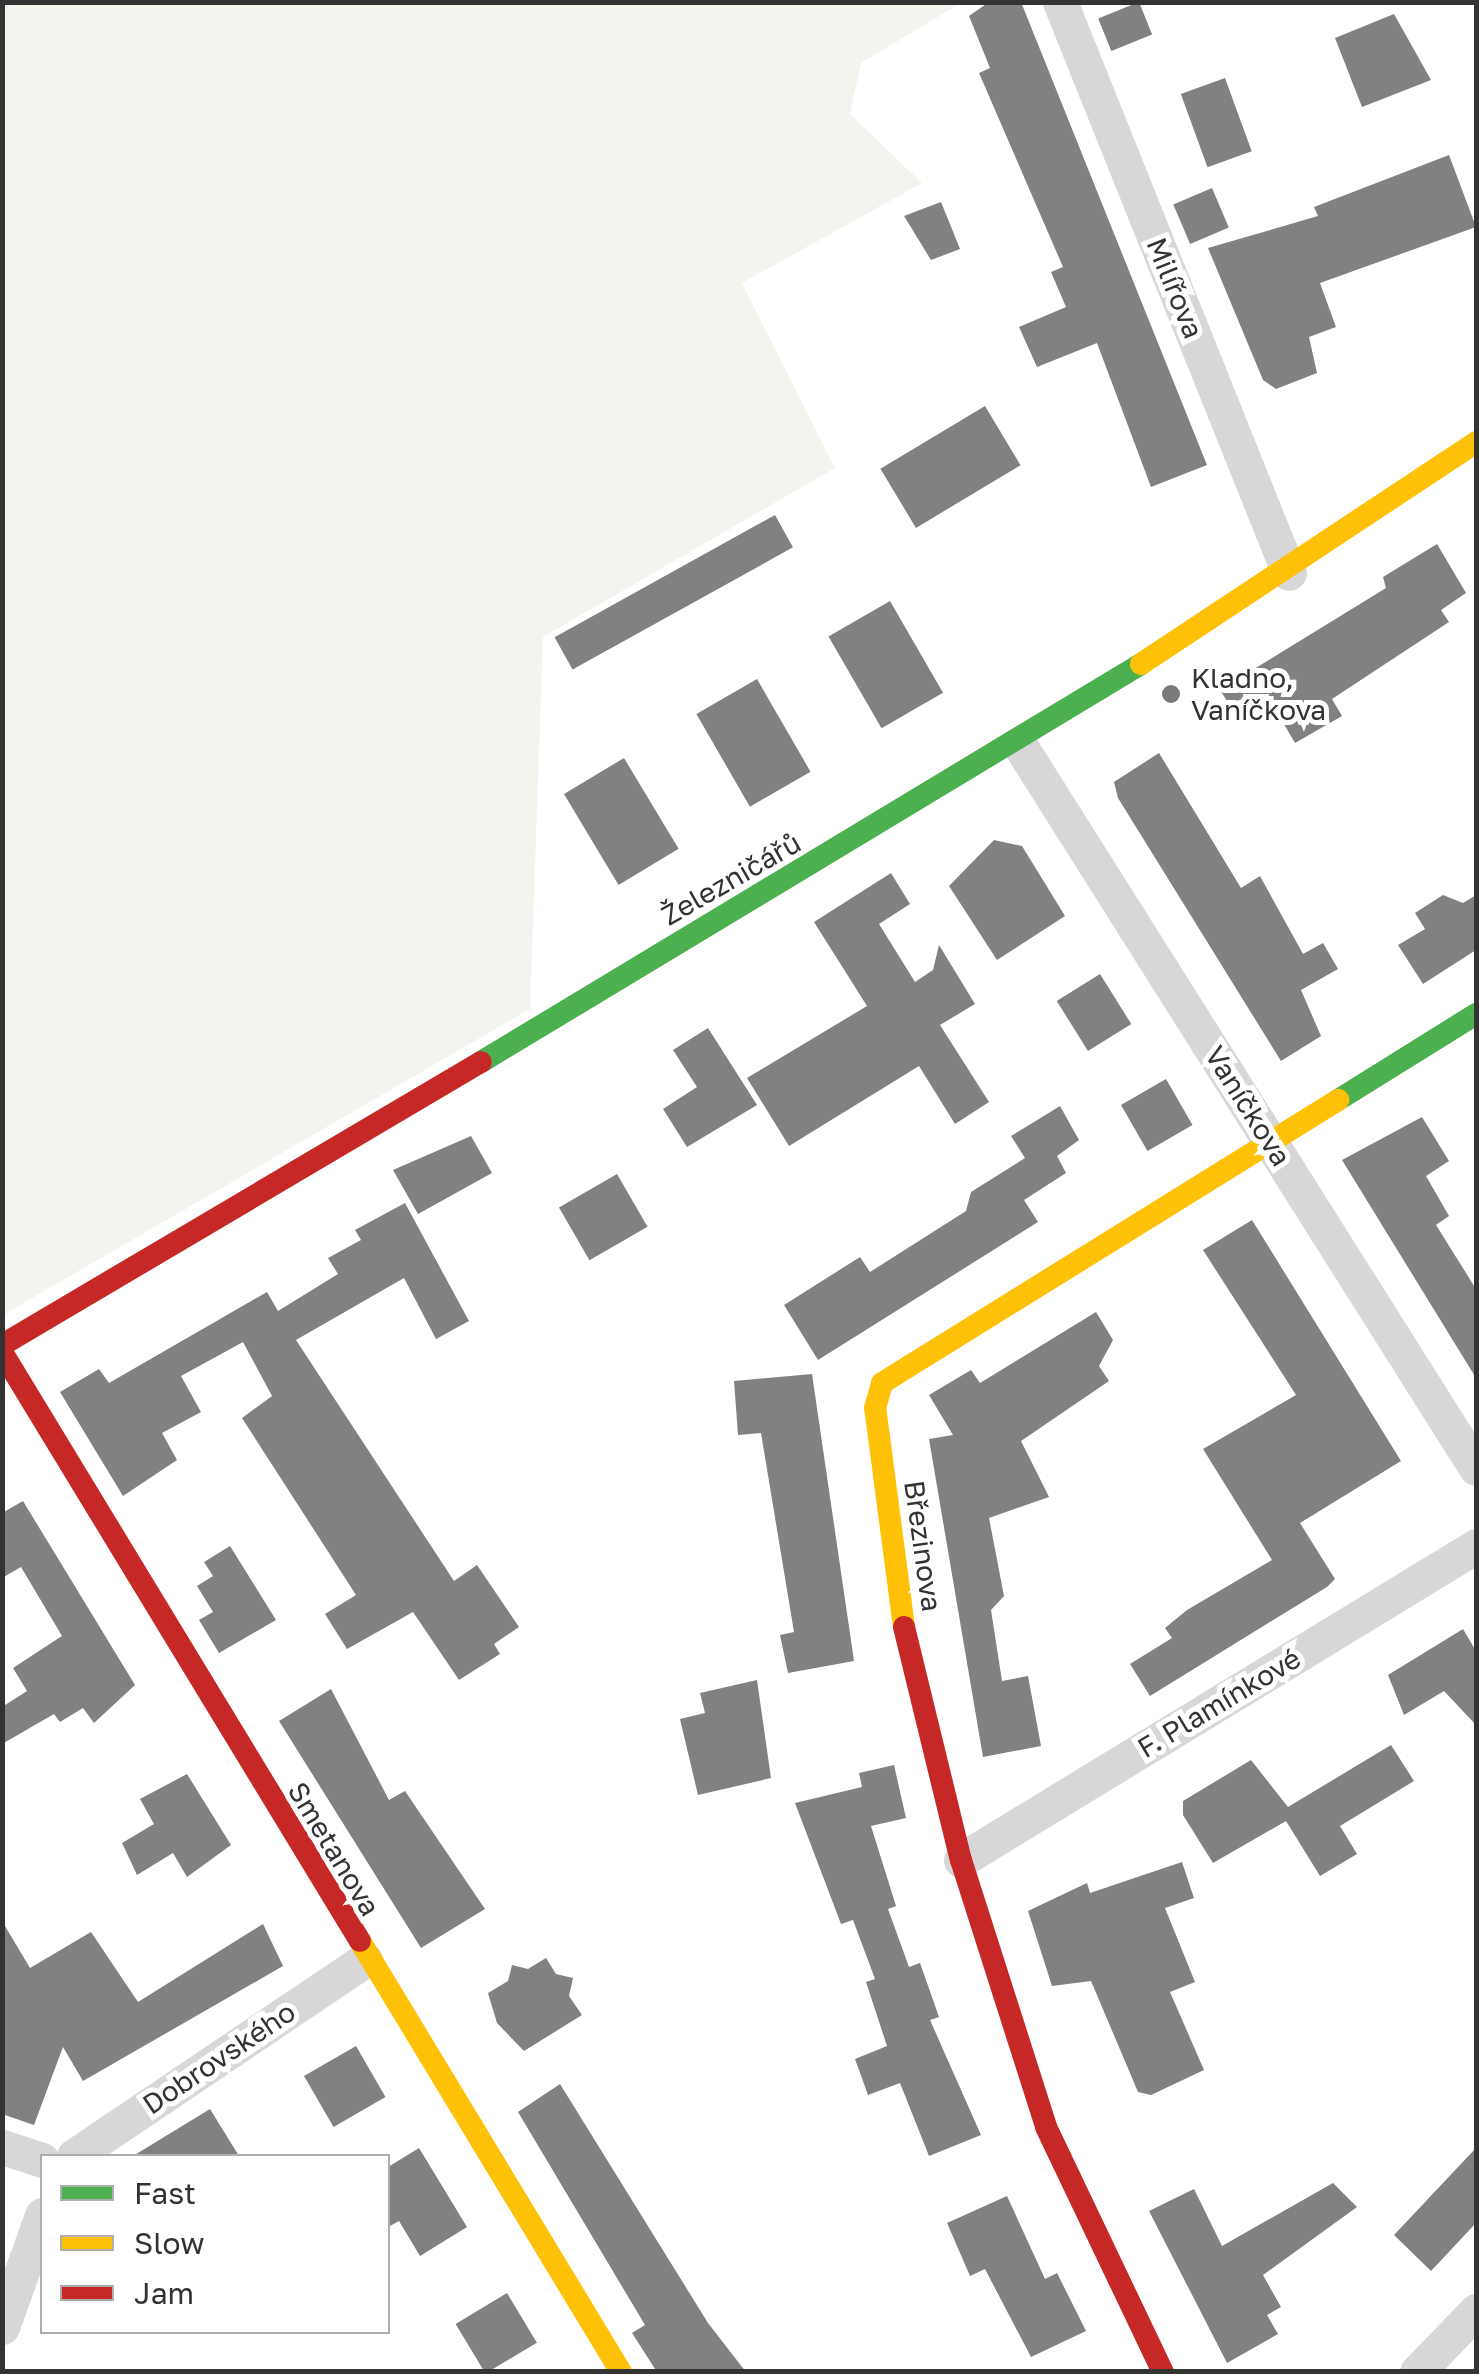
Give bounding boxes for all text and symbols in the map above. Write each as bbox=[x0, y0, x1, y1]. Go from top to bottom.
street label: Milířova bbox=[1140, 233, 1210, 343]
place label: Kladno, Vaníčkova bbox=[1191, 661, 1326, 727]
marker: Kladno, Vaníčkova bbox=[1160, 683, 1182, 705]
street label: Železničářů bbox=[655, 826, 807, 932]
street label: Vaníčkova bbox=[1198, 1040, 1298, 1172]
street label: Březinova bbox=[897, 1478, 949, 1614]
street label: F. Plamínkové bbox=[1131, 1641, 1307, 1765]
street label: Smetanova bbox=[281, 1776, 387, 1922]
street label: Dobrovského bbox=[136, 1995, 302, 2121]
legend bbox=[40, 2154, 390, 2334]
text: Fast bbox=[134, 2175, 196, 2211]
text: Slow bbox=[134, 2225, 205, 2261]
text: Jam bbox=[134, 2275, 194, 2311]

